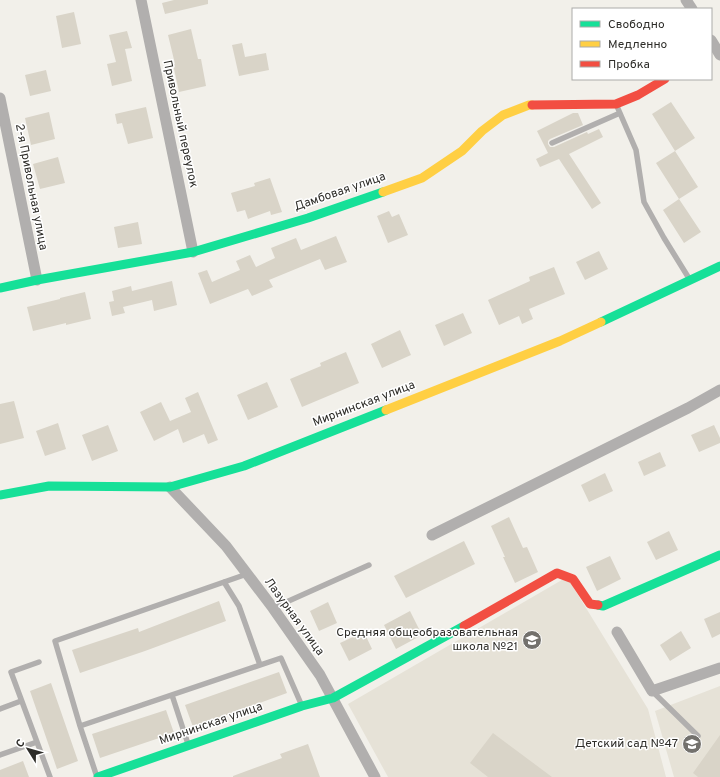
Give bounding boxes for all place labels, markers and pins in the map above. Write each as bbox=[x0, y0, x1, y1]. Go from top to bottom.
place label: Средняя общеобразовательная школа №21 bbox=[336, 625, 518, 655]
school or university icon: Средняя общеобразовательная школа №21 bbox=[521, 629, 543, 651]
school or university icon: Детский сад №47 bbox=[681, 733, 703, 755]
place label: Детский сад №47 bbox=[575, 736, 678, 752]

